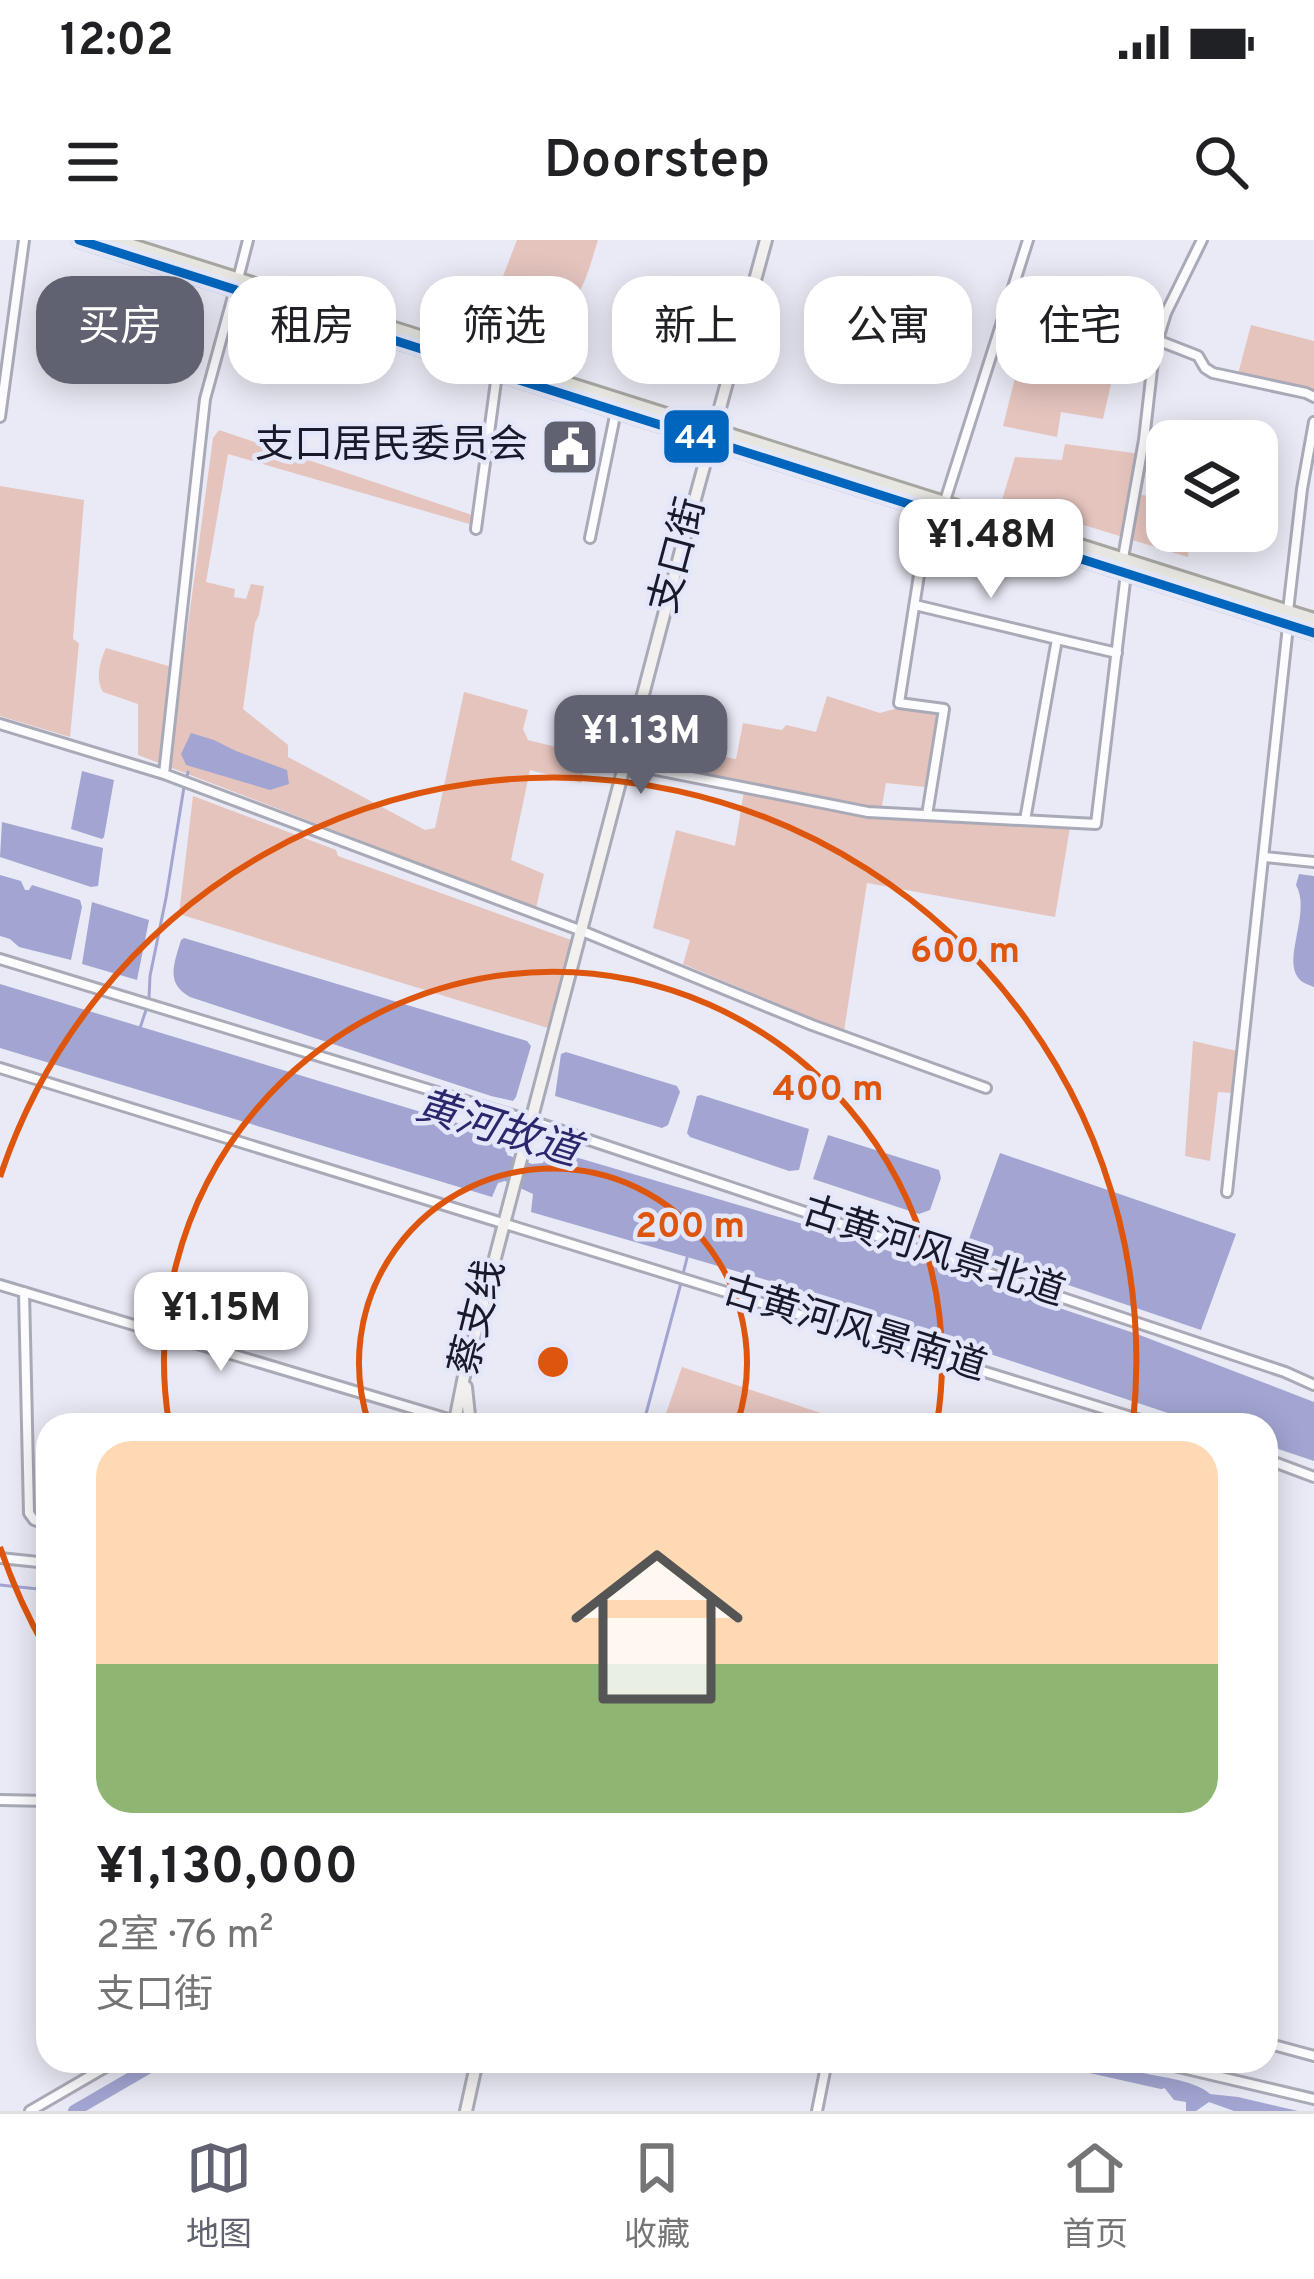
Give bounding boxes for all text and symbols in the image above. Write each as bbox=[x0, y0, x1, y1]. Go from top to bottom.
text: 12:02 bbox=[60, 14, 174, 71]
text: Doorstep bbox=[544, 128, 770, 197]
icon: menu bbox=[60, 129, 126, 195]
icon: search bbox=[1188, 129, 1254, 195]
chip: 买房 bbox=[36, 276, 204, 384]
chip: 租房 bbox=[228, 276, 396, 384]
chip: 筛选 bbox=[420, 276, 588, 384]
chip: 新上 bbox=[612, 276, 780, 384]
chip: 公寓 bbox=[804, 276, 972, 384]
chip: 住宅 bbox=[996, 276, 1164, 384]
line badge: 44 bbox=[662, 408, 731, 465]
public building icon: 支口居民委员会 bbox=[539, 416, 601, 478]
text: 44 bbox=[675, 419, 717, 461]
map controls bbox=[1146, 420, 1278, 552]
button: layers bbox=[1146, 420, 1278, 552]
place label: 支口居民委员会 bbox=[255, 423, 528, 472]
street label: 支口街 bbox=[641, 493, 719, 619]
pin: ¥1.48M bbox=[893, 499, 1089, 601]
text: ¥1.48M bbox=[926, 513, 1056, 562]
pin: ¥1.13M bbox=[543, 695, 739, 797]
text: ¥1.13M bbox=[581, 709, 701, 758]
text: 600 m bbox=[910, 930, 1020, 976]
text: 400 m bbox=[772, 1068, 884, 1114]
water label: 黄河故道 bbox=[409, 1081, 591, 1183]
street label: 古黄河风景北道 bbox=[796, 1189, 1070, 1319]
text: 200 m bbox=[635, 1205, 745, 1251]
street label: 蔡支线 bbox=[442, 1255, 518, 1381]
street label: 古黄河风景南道 bbox=[716, 1268, 992, 1394]
pin: ¥1.15M bbox=[123, 1272, 319, 1374]
text: ¥1.15M bbox=[161, 1286, 281, 1335]
centre of rings bbox=[532, 1341, 574, 1383]
icon: home bbox=[549, 1519, 765, 1735]
text: ¥1,130,000 bbox=[96, 1837, 358, 1902]
text: 2室 · 76 m² bbox=[96, 1913, 274, 1962]
text: 支口街 bbox=[96, 1973, 213, 2022]
tab: 地图 bbox=[186, 2135, 252, 2258]
tab: 收藏 bbox=[624, 2135, 690, 2258]
tab: 首页 bbox=[1062, 2135, 1128, 2258]

